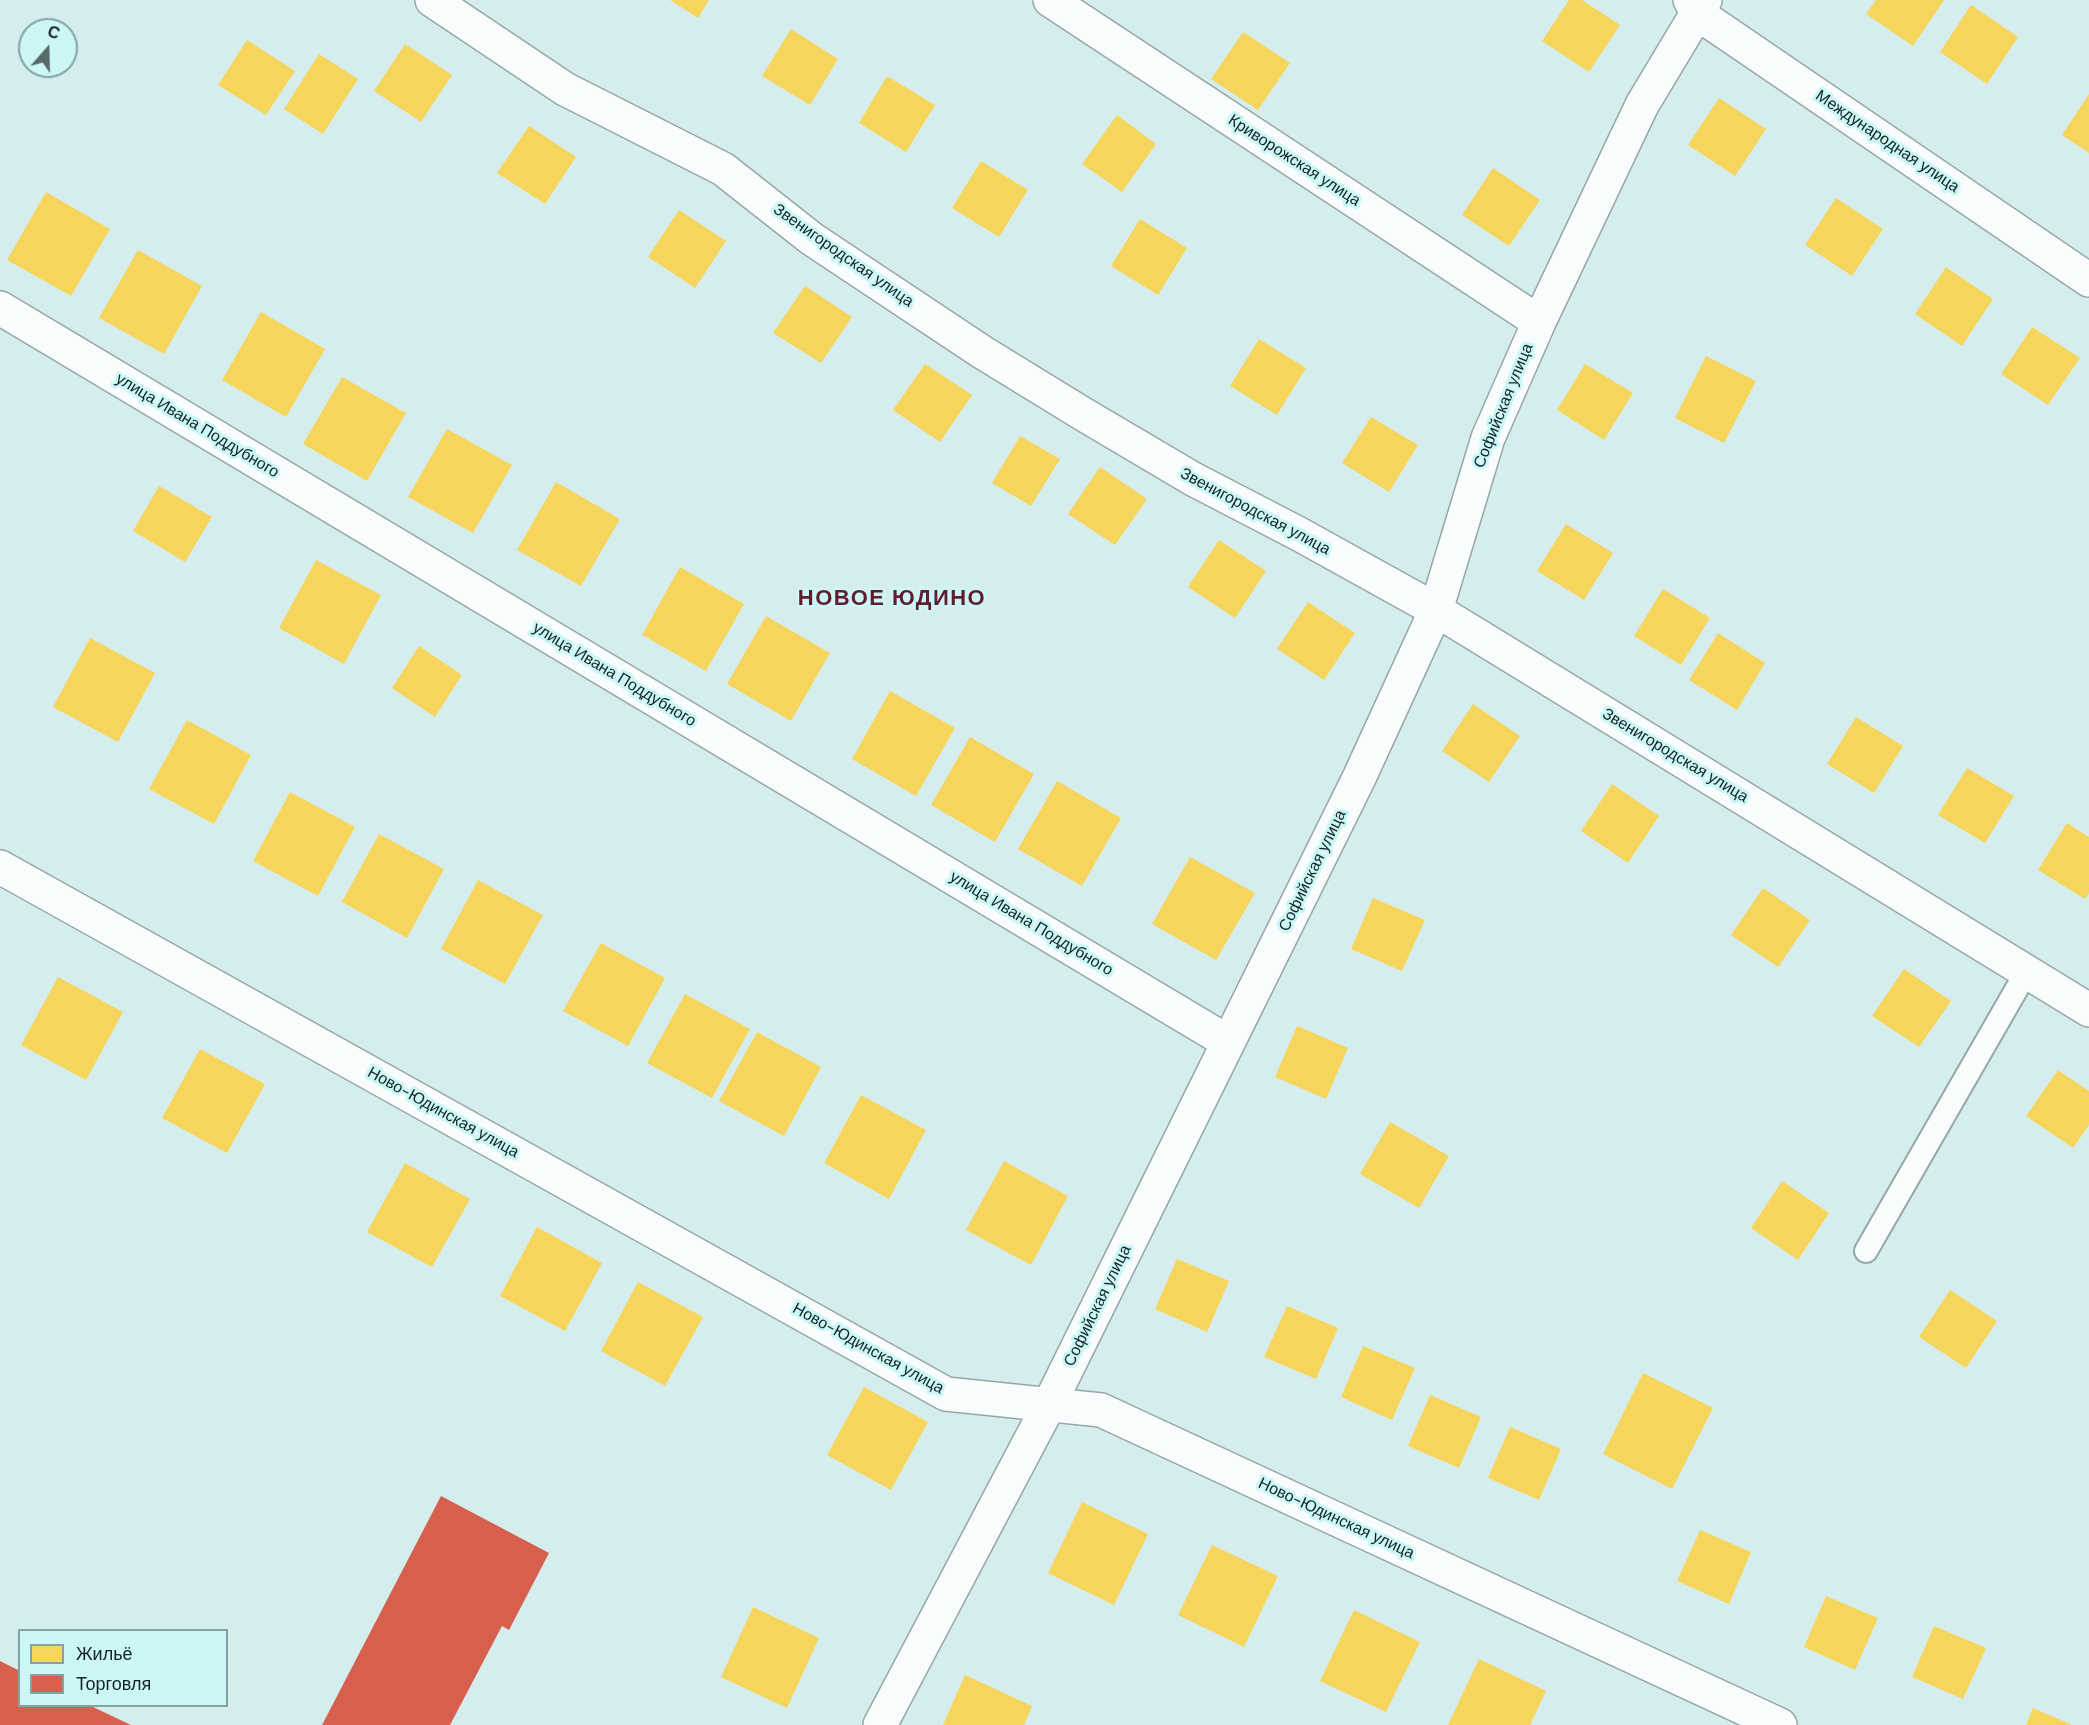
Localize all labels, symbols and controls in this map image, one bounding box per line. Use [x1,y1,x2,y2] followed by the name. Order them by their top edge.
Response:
[18,18,78,78] north arrow
[45,21,63,44] text: С
[1811,87,1963,197] street label: Международная улица
[1224,111,1364,211] street label: Криворожская улица
[769,200,917,312] street label: Звенигородская улица
[1470,341,1538,471] street label: Софийская улица
[112,370,282,482] street label: улица Ивана Поддубного
[1177,464,1333,560] street label: Звенигородская улица
[798,586,986,612] district label: НОВОЕ ЮДИНО
[529,619,699,731] street label: улица Ивана Поддубного
[1598,705,1752,807] street label: Звенигородская улица
[1275,807,1351,935] street label: Софийская улица
[946,868,1116,980] street label: улица Ивана Поддубного
[364,1063,522,1163] street label: Ново-Юдинская улица
[1060,1242,1136,1370] street label: Софийская улица
[789,1299,947,1399] street label: Ново-Юдинская улица
[1255,1474,1417,1564] street label: Ново-Юдинская улица
[18,1629,228,1707] legend
[76,1642,133,1666] text: Жильё
[76,1672,151,1696] text: Торговля

